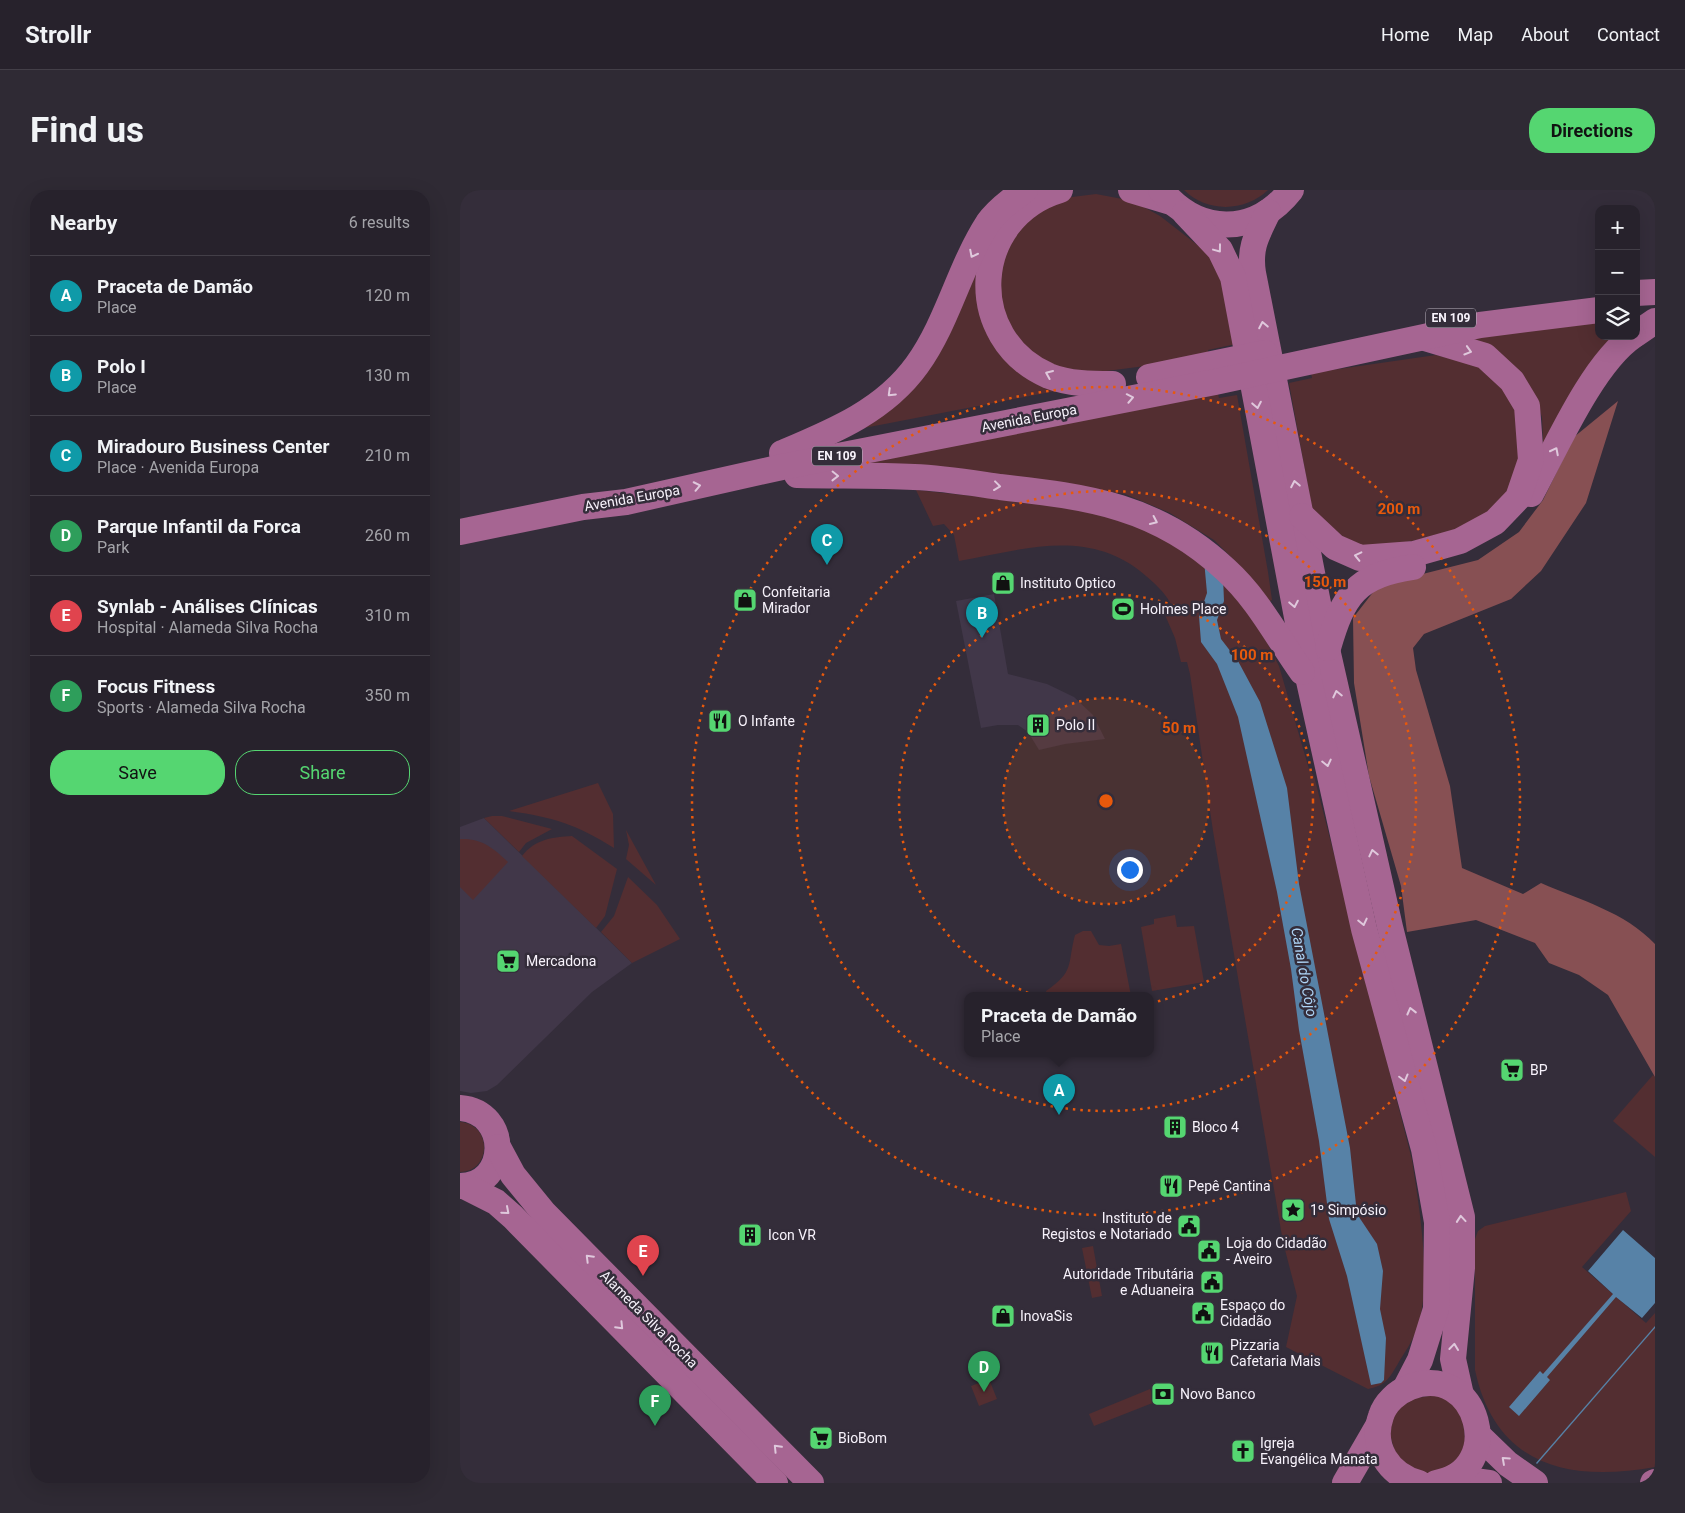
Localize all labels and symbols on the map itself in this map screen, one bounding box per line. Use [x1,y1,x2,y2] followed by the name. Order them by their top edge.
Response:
[1212,243,1221,253] one-way arrow
[969,249,979,258] one-way arrow
[1426,309,1476,328] road number: EN 109
[1259,320,1269,329] one-way arrow
[1464,345,1472,355] one-way arrow
[1045,370,1054,381] one-way arrow
[888,387,897,396] one-way arrow
[1126,393,1135,404] one-way arrow
[980,401,1078,435] street label: Avenida Europa
[1251,401,1262,409] one-way arrow
[812,446,862,466] road number: EN 109
[1549,448,1559,457] one-way arrow
[832,471,839,481] one-way arrow
[1291,479,1301,488] one-way arrow
[993,480,1001,491] one-way arrow
[692,481,701,492] one-way arrow
[583,482,681,514] street label: Avenida Europa
[1378,500,1420,518] text: 200 m
[1149,514,1158,524] one-way arrow
[811,524,843,565] pin: C
[1354,551,1362,562] one-way arrow
[990,570,1016,596] shop icon: Instituto Optico
[1304,573,1346,591] text: 150 m
[1020,575,1116,591] place label: Instituto Optico
[762,584,830,616] place label: Confeitaria Mirador
[732,587,758,613] shop icon: Confeitaria Mirador
[1110,596,1136,622] sports icon: Holmes Place
[966,597,998,638] pin: B
[1288,600,1298,608] one-way arrow
[1140,601,1226,617] place label: Holmes Place
[1231,646,1273,664] text: 100 m
[1332,690,1343,698] one-way arrow
[707,708,733,734] restaurant icon: O Infante
[1025,712,1051,738] building icon: Polo II
[738,713,795,729] place label: O Infante
[1056,717,1095,733] place label: Polo II
[1162,719,1196,737] text: 50 m
[1321,758,1332,767] one-way arrow
[1097,792,1115,810] centre of rings
[1368,848,1379,857] one-way arrow
[1117,857,1143,883] your location
[1357,917,1367,926] one-way arrow
[1287,926,1321,1018] water label: Canal do Côjo
[495,948,521,974] supermarket icon: Mercadona
[526,953,596,969] place label: Mercadona
[1406,1007,1416,1015] one-way arrow
[1499,1057,1525,1083] supermarket icon: BP
[1530,1062,1548,1078] place label: BP
[1043,1074,1075,1115] pin: A
[1399,1074,1409,1082] one-way arrow
[1162,1114,1188,1140] building icon: Bloco 4
[1192,1119,1239,1135] place label: Bloco 4
[1158,1173,1184,1199] restaurant icon: Pepê Cantina
[1188,1178,1271,1194] place label: Pepê Cantina
[1280,1197,1306,1223] place icon: 1º Simpósio
[1310,1202,1386,1218] place label: 1º Simpósio
[500,1205,509,1214] one-way arrow
[1042,1210,1172,1242] place label: Instituto de Registos e Notariado
[1176,1213,1202,1239] public building icon: Instituto de Registos e Notariado
[1456,1215,1467,1223] one-way arrow
[737,1222,763,1248] building icon: Icon VR
[768,1227,816,1243] place label: Icon VR
[627,1235,659,1276] pin: E
[1226,1235,1327,1267] place label: Loja do Cidadão - Aveiro
[1196,1238,1222,1264] public building icon: Loja do Cidadão - Aveiro
[585,1255,594,1264] one-way arrow
[1063,1266,1194,1298] place label: Autoridade Tributária e Aduaneira
[597,1267,701,1371] street label: Alameda Silva Rocha
[1199,1269,1225,1295] public building icon: Autoridade Tributária e Aduaneira
[1220,1297,1285,1329] place label: Espaço do Cidadão
[1190,1300,1216,1326] public building icon: Espaço do Cidadão
[990,1303,1016,1329] shop icon: InovaSis
[1020,1308,1073,1324] place label: InovaSis
[614,1320,623,1329] one-way arrow
[1230,1337,1321,1369] place label: Pizzaria Cafetaria Mais
[1199,1340,1225,1366] restaurant icon: Pizzaria Cafetaria Mais
[1448,1343,1459,1351] one-way arrow
[968,1351,1000,1392] pin: D
[1150,1381,1176,1407] bank icon: Novo Banco
[639,1385,671,1426] pin: F
[1180,1386,1255,1402] place label: Novo Banco
[808,1425,834,1451] supermarket icon: BioBom
[838,1430,887,1446] place label: BioBom
[1260,1435,1378,1467] place label: Igreja Evangélica Manata
[1230,1438,1256,1464] church icon: Igreja Evangélica Manata
[774,1445,783,1454] one-way arrow
[1502,1457,1511,1466] one-way arrow

